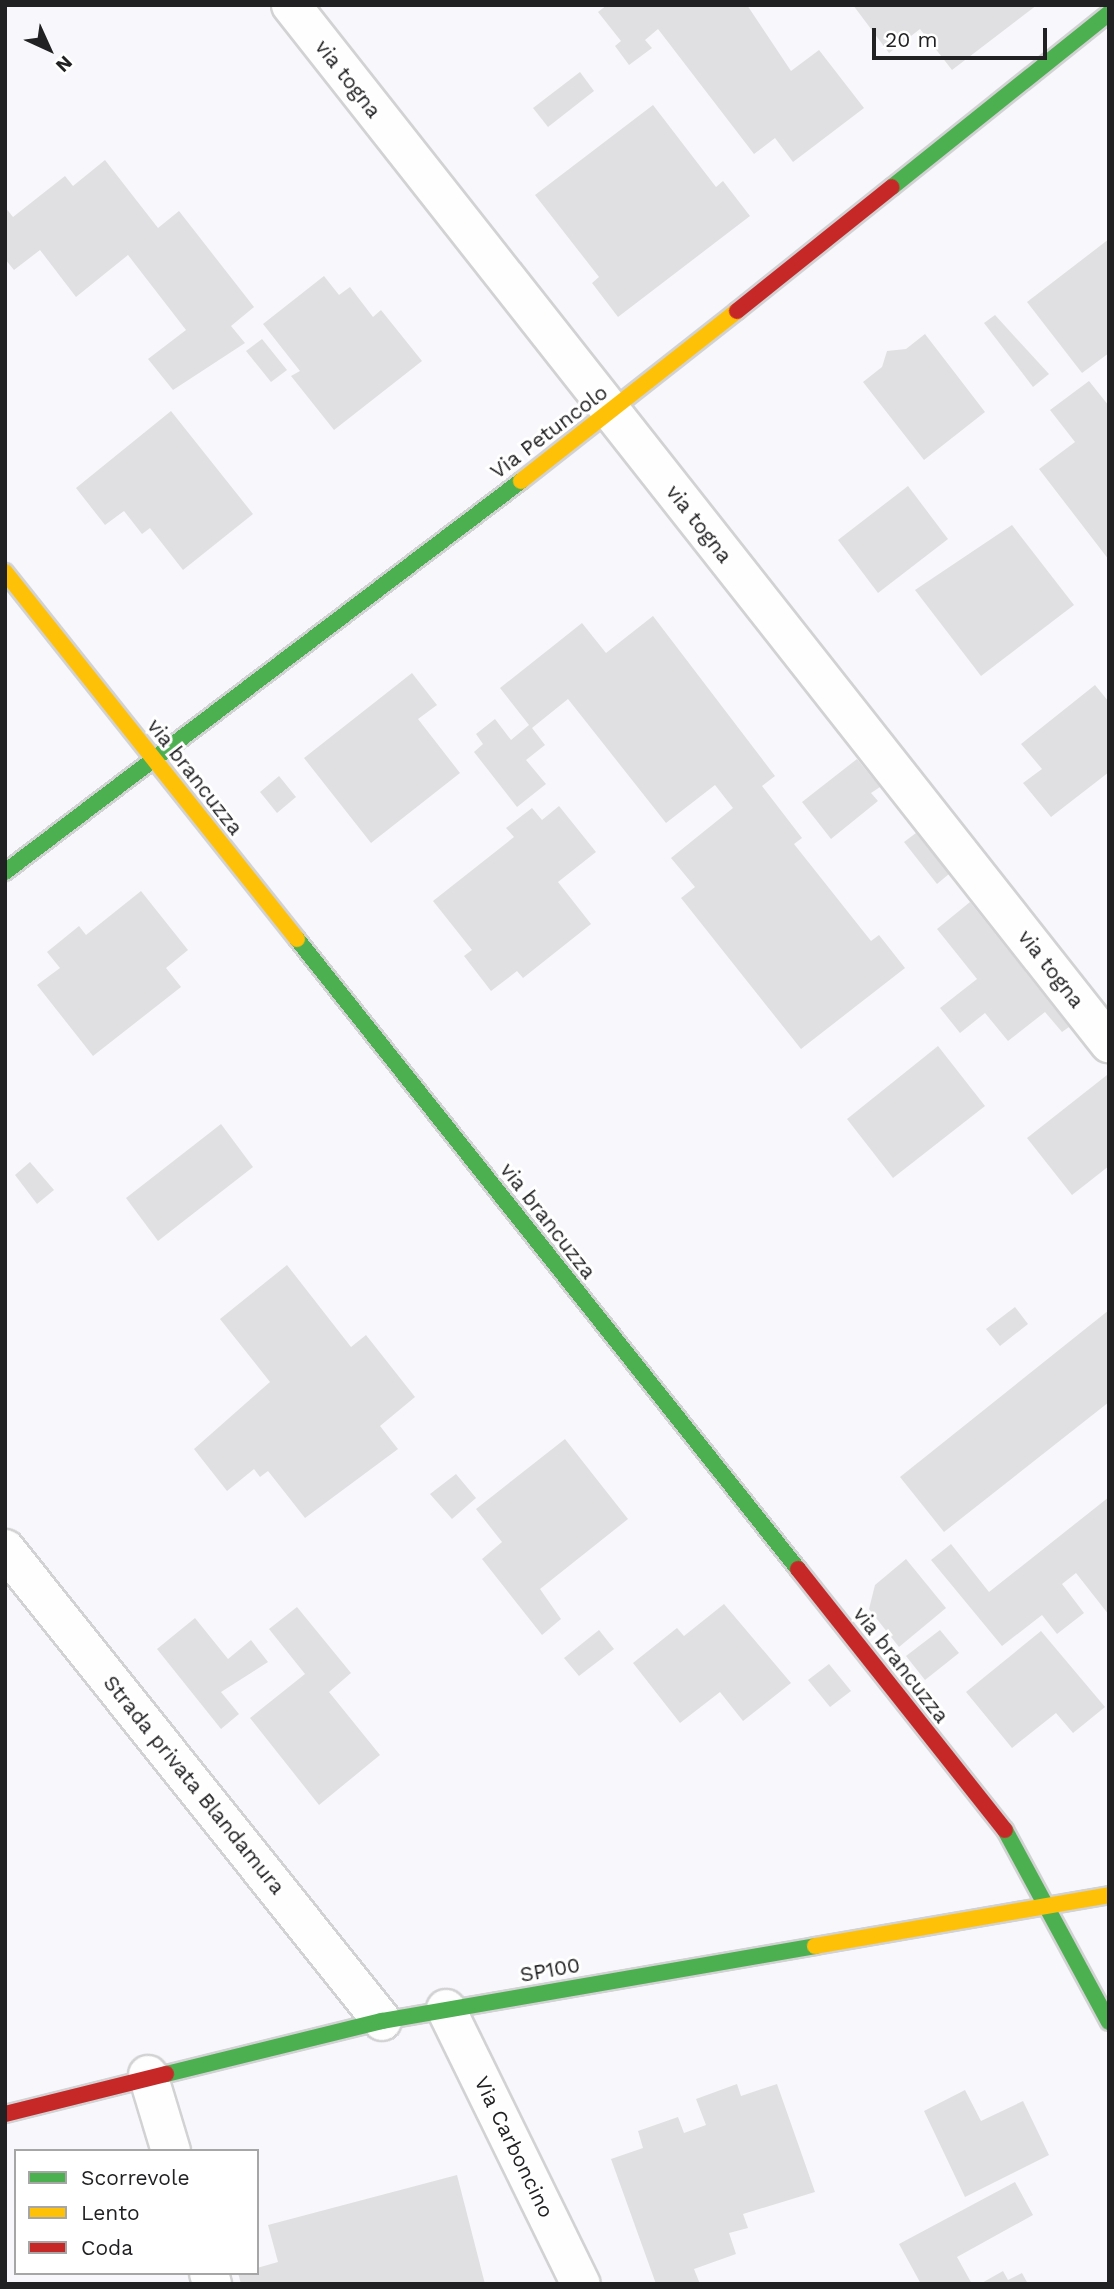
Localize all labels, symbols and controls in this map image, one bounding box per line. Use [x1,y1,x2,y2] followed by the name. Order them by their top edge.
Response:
[14,14,84,84] north arrow
[876,14,1051,58] scale bar
[885,27,937,52] text: 20 m
[309,35,387,123] street label: via togna
[51,51,77,77] text: N
[485,380,613,484] street label: Via Petuncolo
[660,480,738,568] street label: via togna
[142,714,248,840] street label: via brancuzza
[1012,925,1090,1013] street label: via togna
[495,1158,601,1284] street label: via brancuzza
[848,1602,954,1728] street label: via brancuzza
[98,1670,290,1900] street label: Strada privata Blandamura
[518,1952,582,1988] street label: SP100
[469,2072,559,2222] street label: Via Carboncino
[14,2149,259,2275] legend
[81,2165,190,2190] text: Scorrevole
[81,2200,140,2225] text: Lento
[81,2235,133,2260] text: Coda

